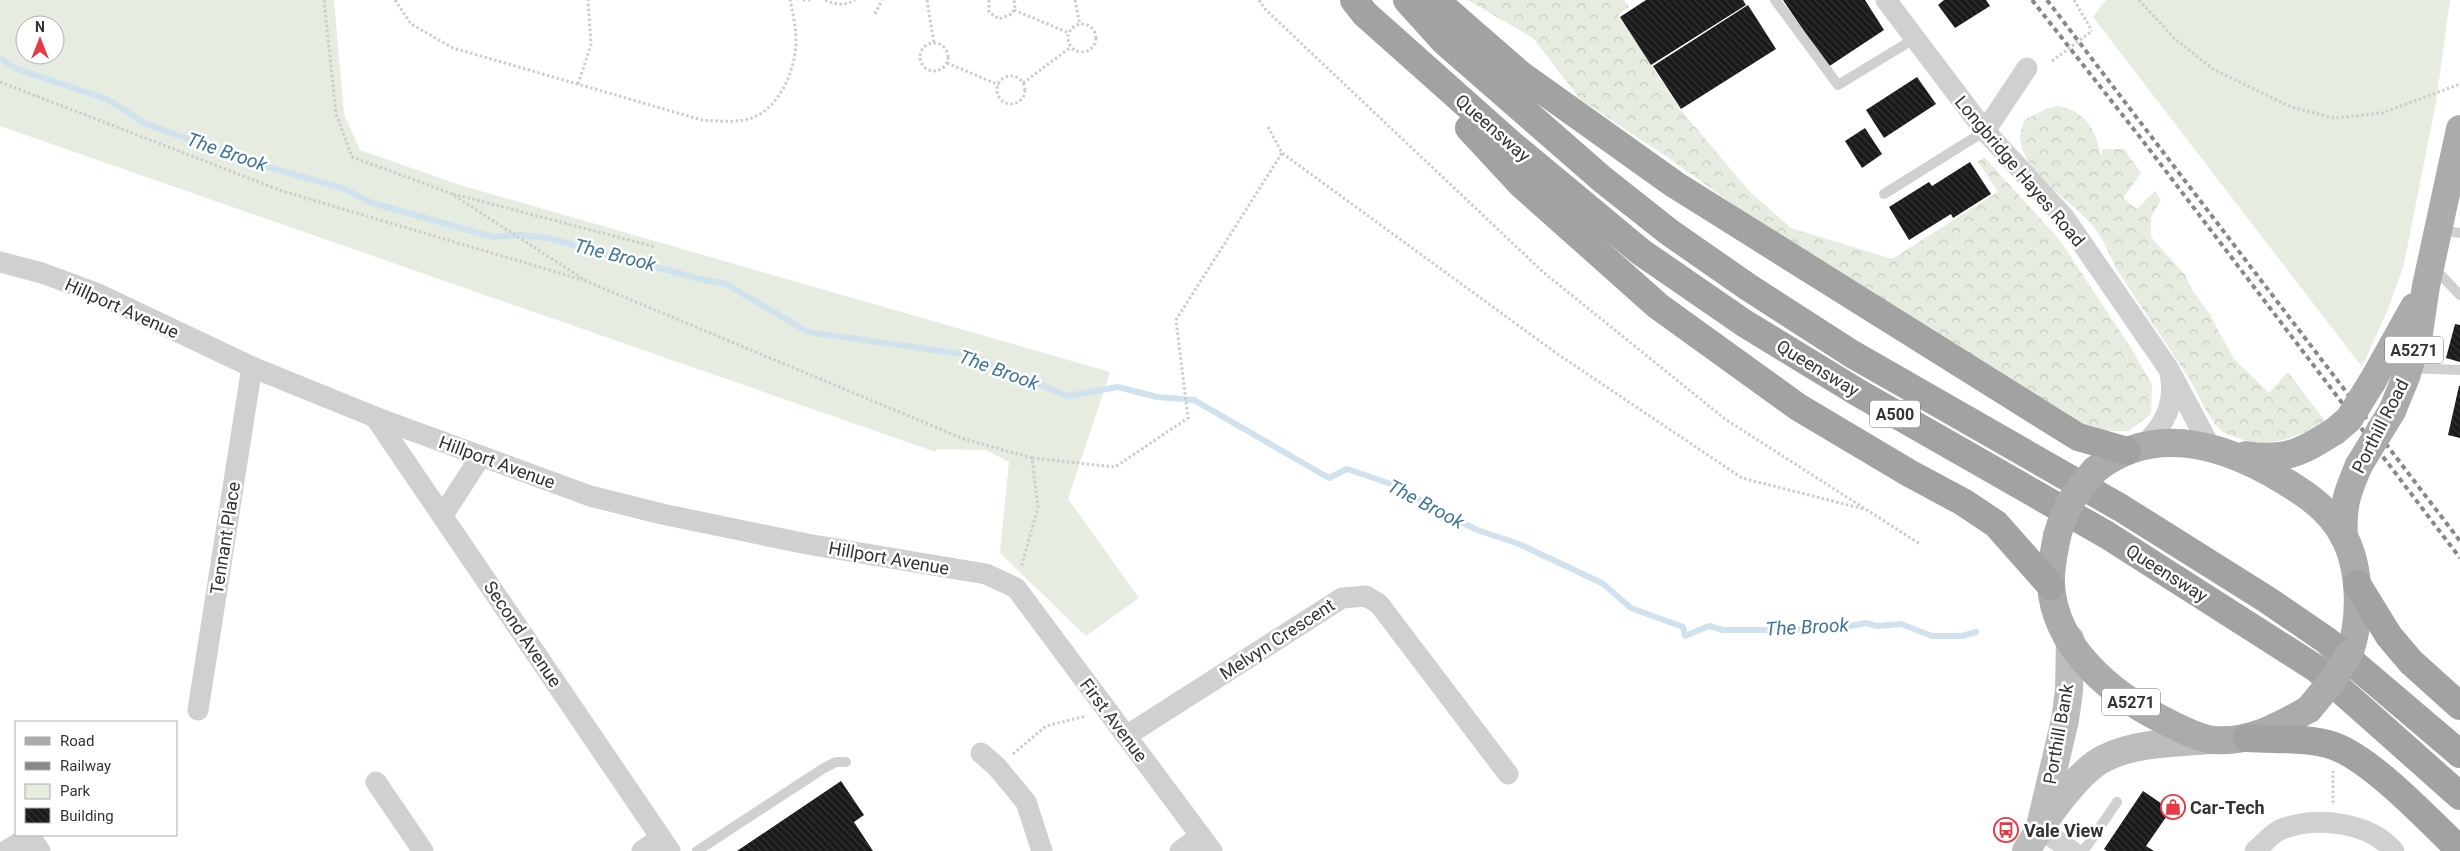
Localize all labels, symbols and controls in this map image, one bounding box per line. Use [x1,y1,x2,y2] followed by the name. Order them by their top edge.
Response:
[15,15,65,65] north arrow
[35,19,45,35] text: N
[1451,90,1535,167] street label: Queensway
[1951,91,2089,251] street label: Longbridge Hayes Road
[184,128,271,177] water label: The Brook
[572,234,659,276] water label: The Brook
[62,274,182,342] street label: Hillport Avenue
[1773,335,1863,401] street label: Queensway
[2385,336,2443,364] road number: A5271
[956,345,1043,395] water label: The Brook
[2347,375,2413,477] street label: Porthill Road
[1870,400,1920,428] road number: A500
[436,431,558,493] street label: Hillport Avenue
[1384,474,1469,534] water label: The Brook
[206,480,244,596] street label: Tennant Place
[827,537,951,579] street label: Hillport Avenue
[2122,540,2212,607] street label: Queensway
[480,577,566,691] street label: Second Avenue
[1216,594,1338,684] street label: Melvyn Crescent
[1765,613,1850,641] water label: The Brook
[1076,674,1152,766] street label: First Avenue
[2039,681,2077,786] street label: Porthill Bank
[2102,689,2160,716] road number: A5271
[15,721,178,836] legend
[60,732,94,750] text: Road
[60,757,111,775] text: Railway
[60,782,91,800] text: Park
[2160,794,2186,820] shop icon: Car-Tech
[2190,797,2265,818] place label: Car-Tech
[60,807,114,825] text: Building
[1993,817,2019,843] bus stop icon: Vale View
[2024,820,2103,841] place label: Vale View

